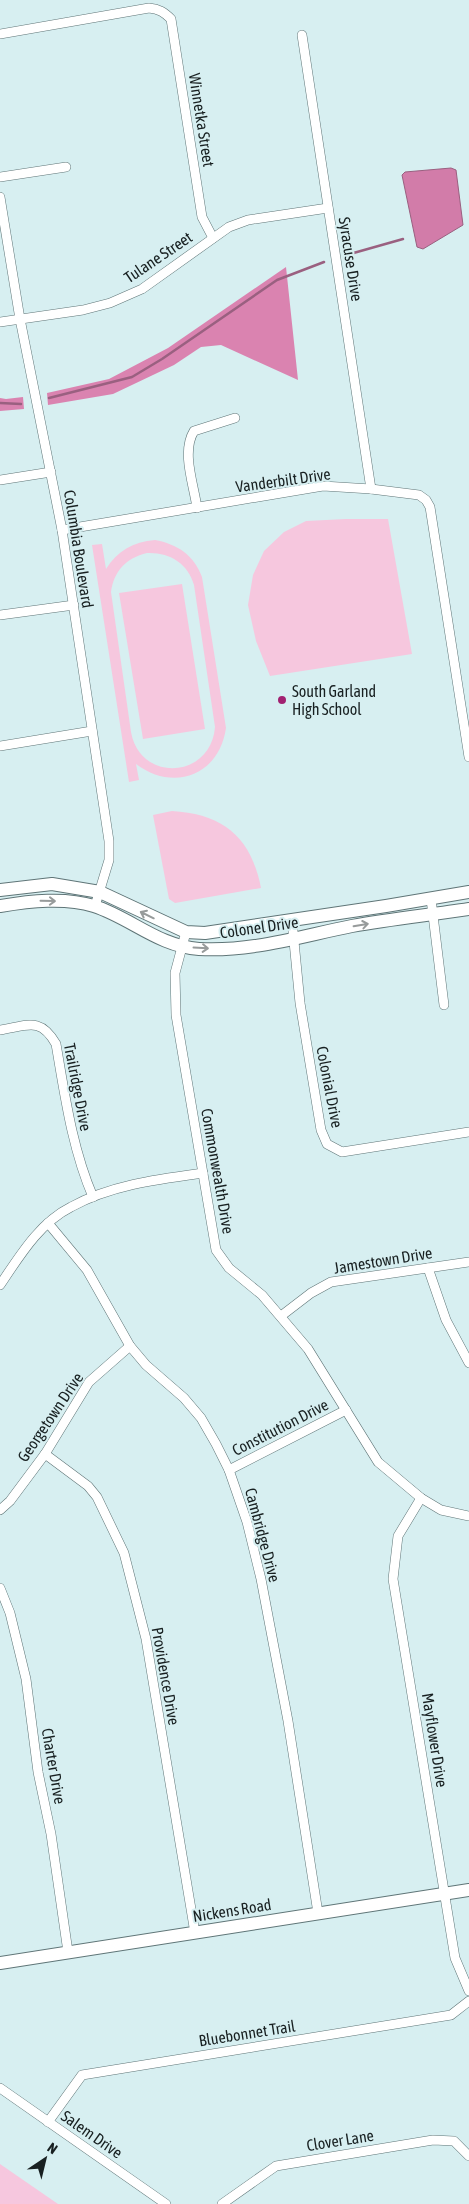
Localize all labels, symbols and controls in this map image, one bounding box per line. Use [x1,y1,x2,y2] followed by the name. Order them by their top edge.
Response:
[186,72,218,168] street label: Winnetka Street
[334,216,367,302] street label: Syracuse Drive
[121,228,196,286] street label: Tulane Street
[234,464,332,496] street label: Vanderbilt Drive
[61,489,97,609] street label: Columbia Boulevard
[292,682,376,719] place label: South Garland High School
[276,694,288,706] marker: South Garland High School
[40,896,56,906] one-way arrow
[140,910,155,919] one-way arrow
[219,913,299,941] street label: Colonel Drive
[353,920,369,930] one-way arrow
[193,944,209,953] one-way arrow
[60,1042,95,1133] street label: Trailridge Drive
[313,1045,347,1129] street label: Colonial Drive
[198,1107,238,1235] street label: Commonwealth Drive
[333,1243,433,1277] street label: Jamestown Drive
[14,1369,87,1466] street label: Georgetown Drive
[229,1395,331,1459] street label: Constitution Drive
[241,1486,284,1584] street label: Cambridge Drive
[149,1626,183,1726] street label: Providence Drive
[418,1692,451,1789] street label: Mayflower Drive
[38,1727,70,1805] street label: Charter Drive
[191,1895,273,1925] street label: Nickens Road
[198,2016,297,2050] street label: Bluebonnet Trail
[58,2106,126,2162] street label: Salem Drive
[305,2126,375,2154] street label: Clover Lane
[20,2134,70,2184] north arrow
[44,2139,60,2157] text: N

